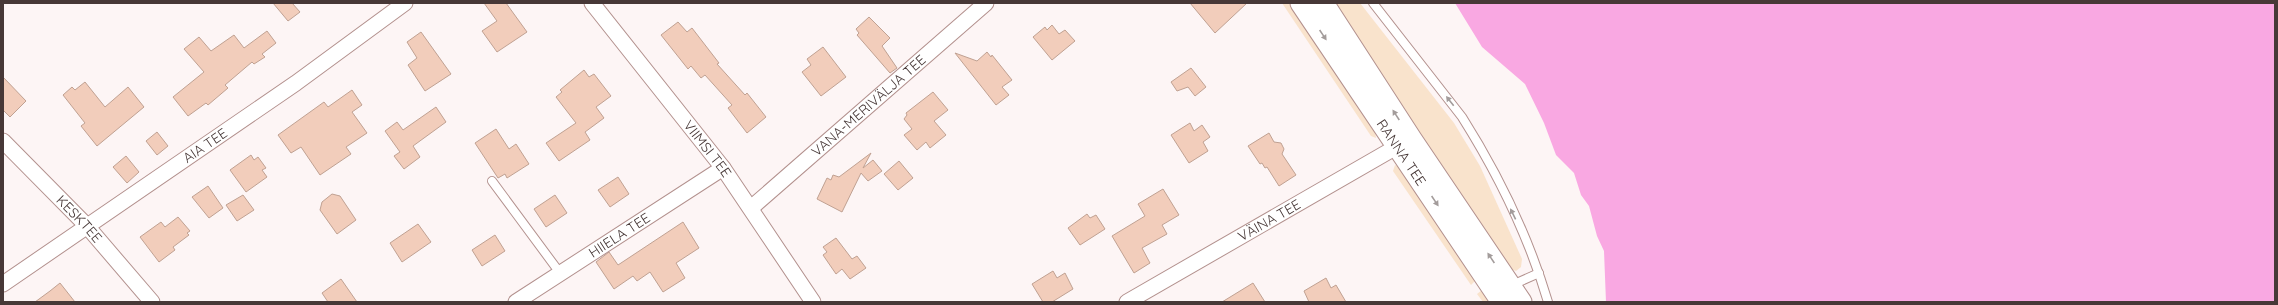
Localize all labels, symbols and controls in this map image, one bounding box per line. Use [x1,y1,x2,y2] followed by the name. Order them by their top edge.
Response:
[1319,30,1327,40] one-way arrow
[808,51,930,160] street label: VANA-MERIVÄLJA TEE
[1445,95,1454,106] one-way arrow
[1392,109,1399,121] one-way arrow
[1373,116,1430,189] street label: RANNA TEE
[680,117,736,181] street label: VIIMSI TEE
[179,124,231,167] street label: AIA TEE
[52,191,106,246] street label: KESKTEE
[1235,195,1304,245] street label: VÄINA TEE
[1431,196,1439,206] one-way arrow
[1510,208,1516,219] one-way arrow
[585,209,653,262] street label: HIIELA TEE
[1487,253,1495,263] one-way arrow

